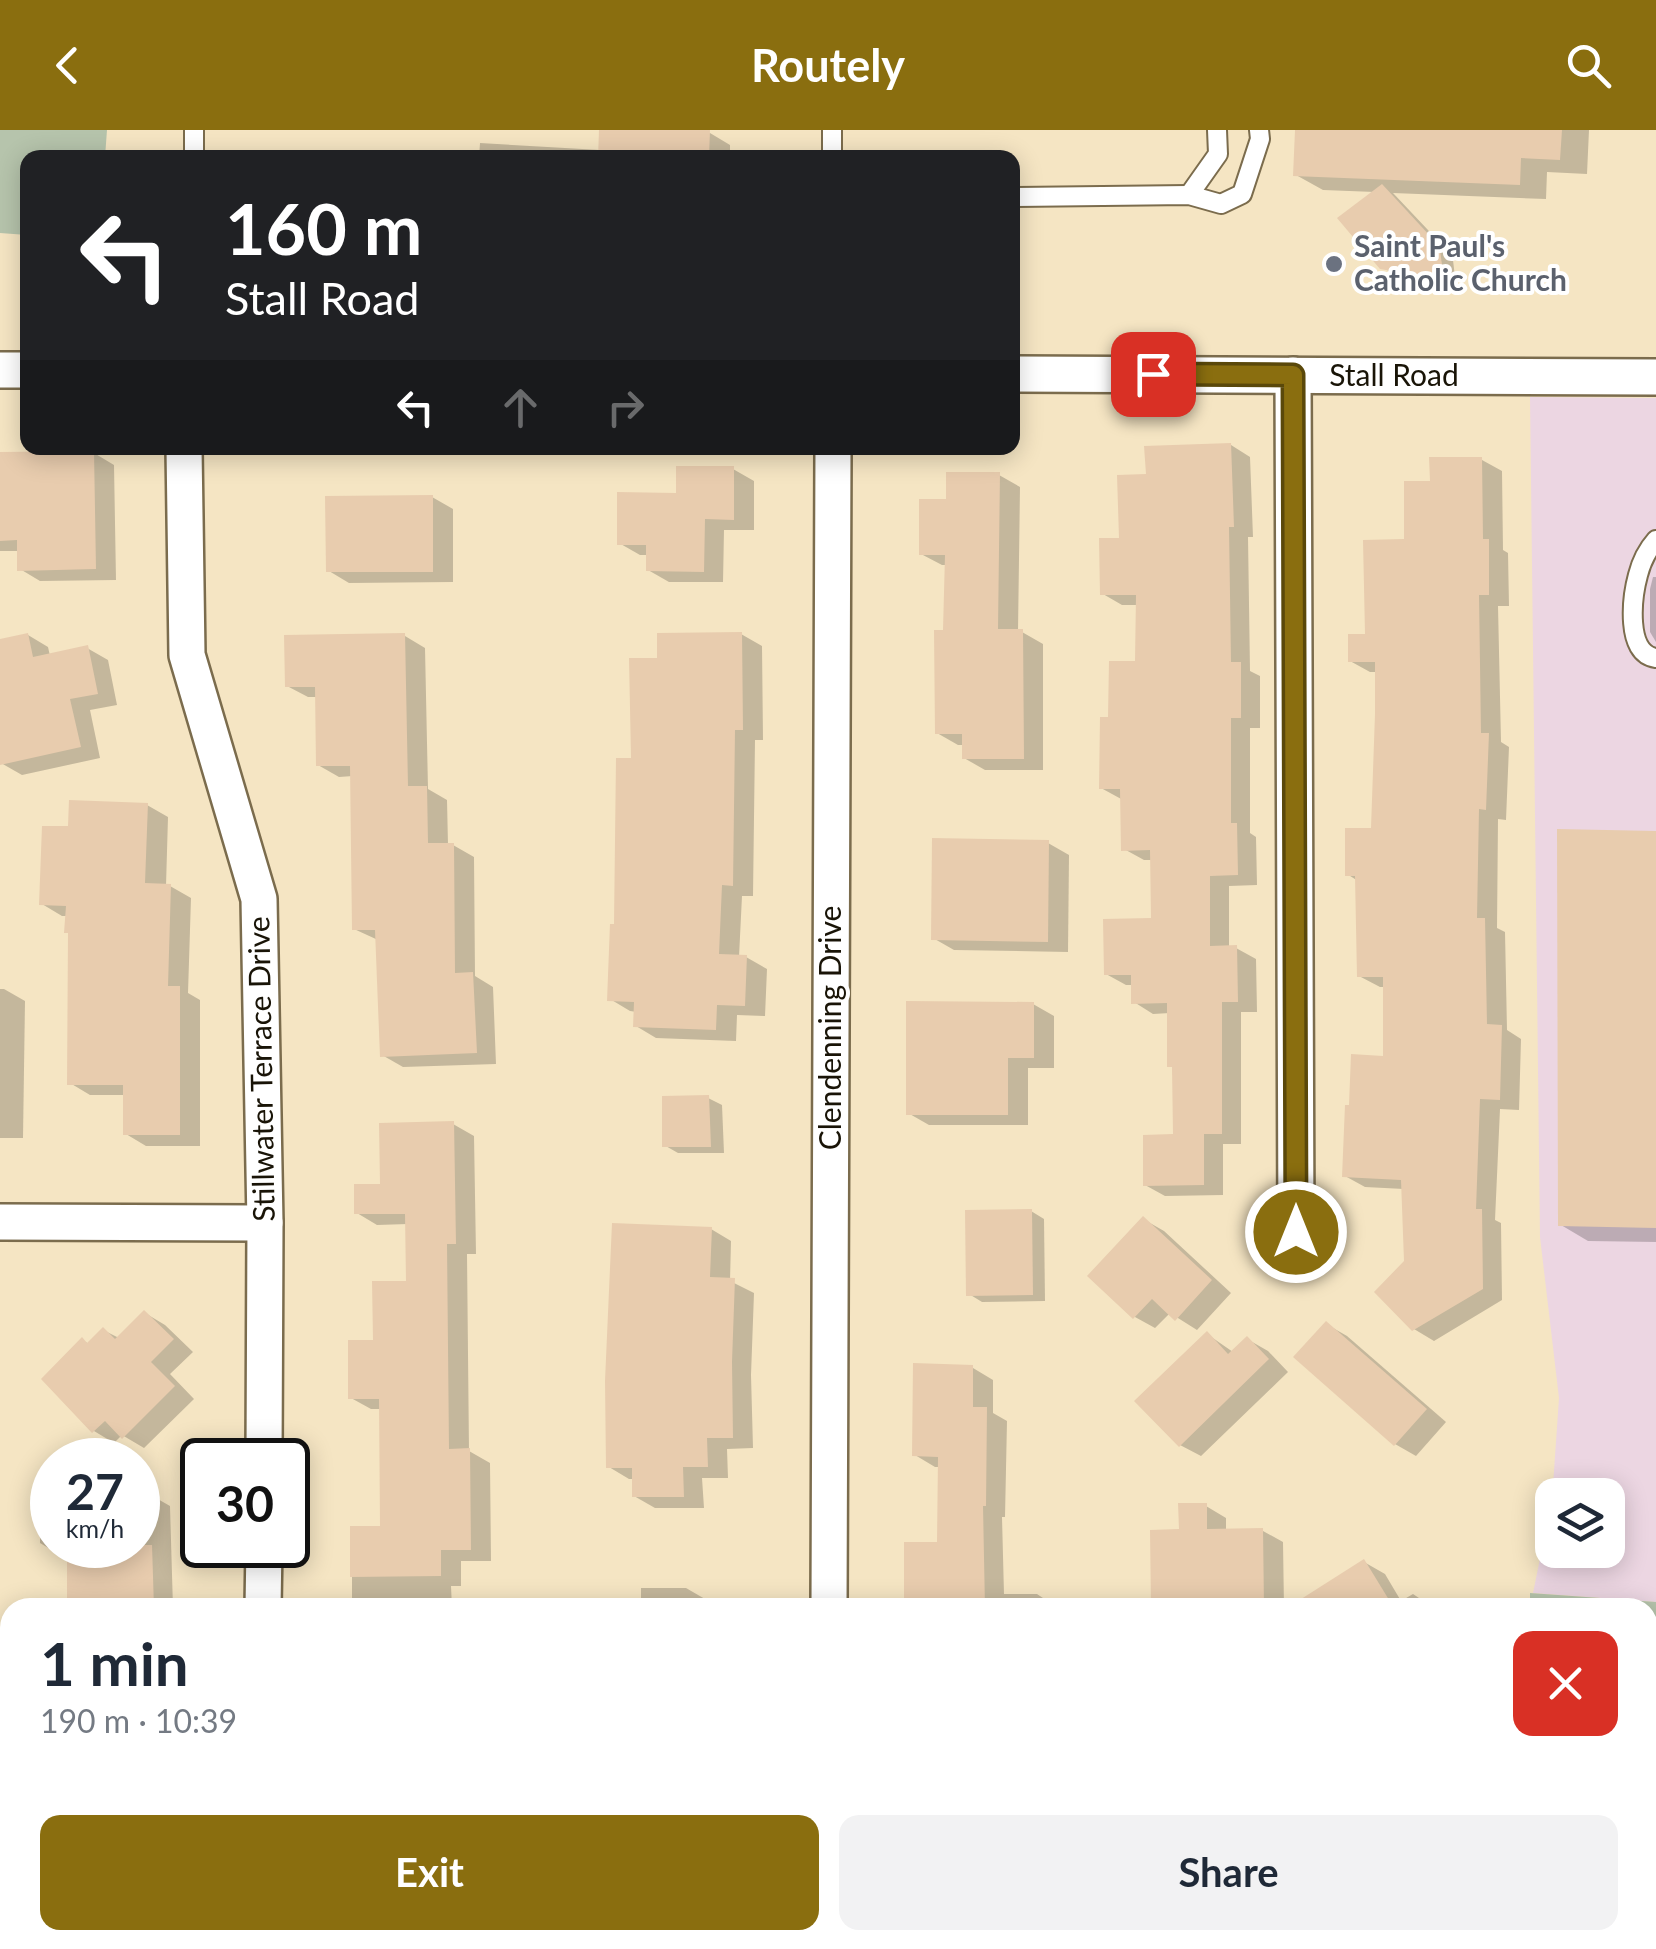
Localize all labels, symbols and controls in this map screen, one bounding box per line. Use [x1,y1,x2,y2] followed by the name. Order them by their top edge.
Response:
[40,38,95,93] icon: back
[751,38,905,92] text: Routely
[1561,38,1616,93] icon: search
[225,186,422,270] text: 160 m
[60,190,190,320] icon: left
[1354,227,1567,297] place label: Saint Paul's Catholic Church
[1323,253,1345,275] marker: Saint Paul's Catholic Church
[225,271,419,325] text: Stall Road
[1111,332,1196,417] pin
[1126,347,1181,402] icon: arrive
[1329,356,1459,392] street label: Stall Road
[388,380,443,435] icon: left
[493,380,548,435] icon: ahead
[598,380,653,435] icon: right
[811,906,847,1150] street label: Clendenning Drive
[239,916,281,1222] street label: Stillwater Terrace Drive
[1244,1180,1348,1284] position arrow
[180,1438,310,1568] speed limit sign: 30
[66,1461,124,1521] text: 27
[1535,1478,1625,1568] map controls
[1535,1478,1625,1568] button: layers
[66,1513,124,1543] text: km/h
[40,1627,189,1699] text: 1 min
[1513,1631,1618,1736] button: close
[40,1701,237,1740] text: 190 m · 10:39
[40,1815,819,1930] button: Exit
[839,1815,1618,1930] button: Share

